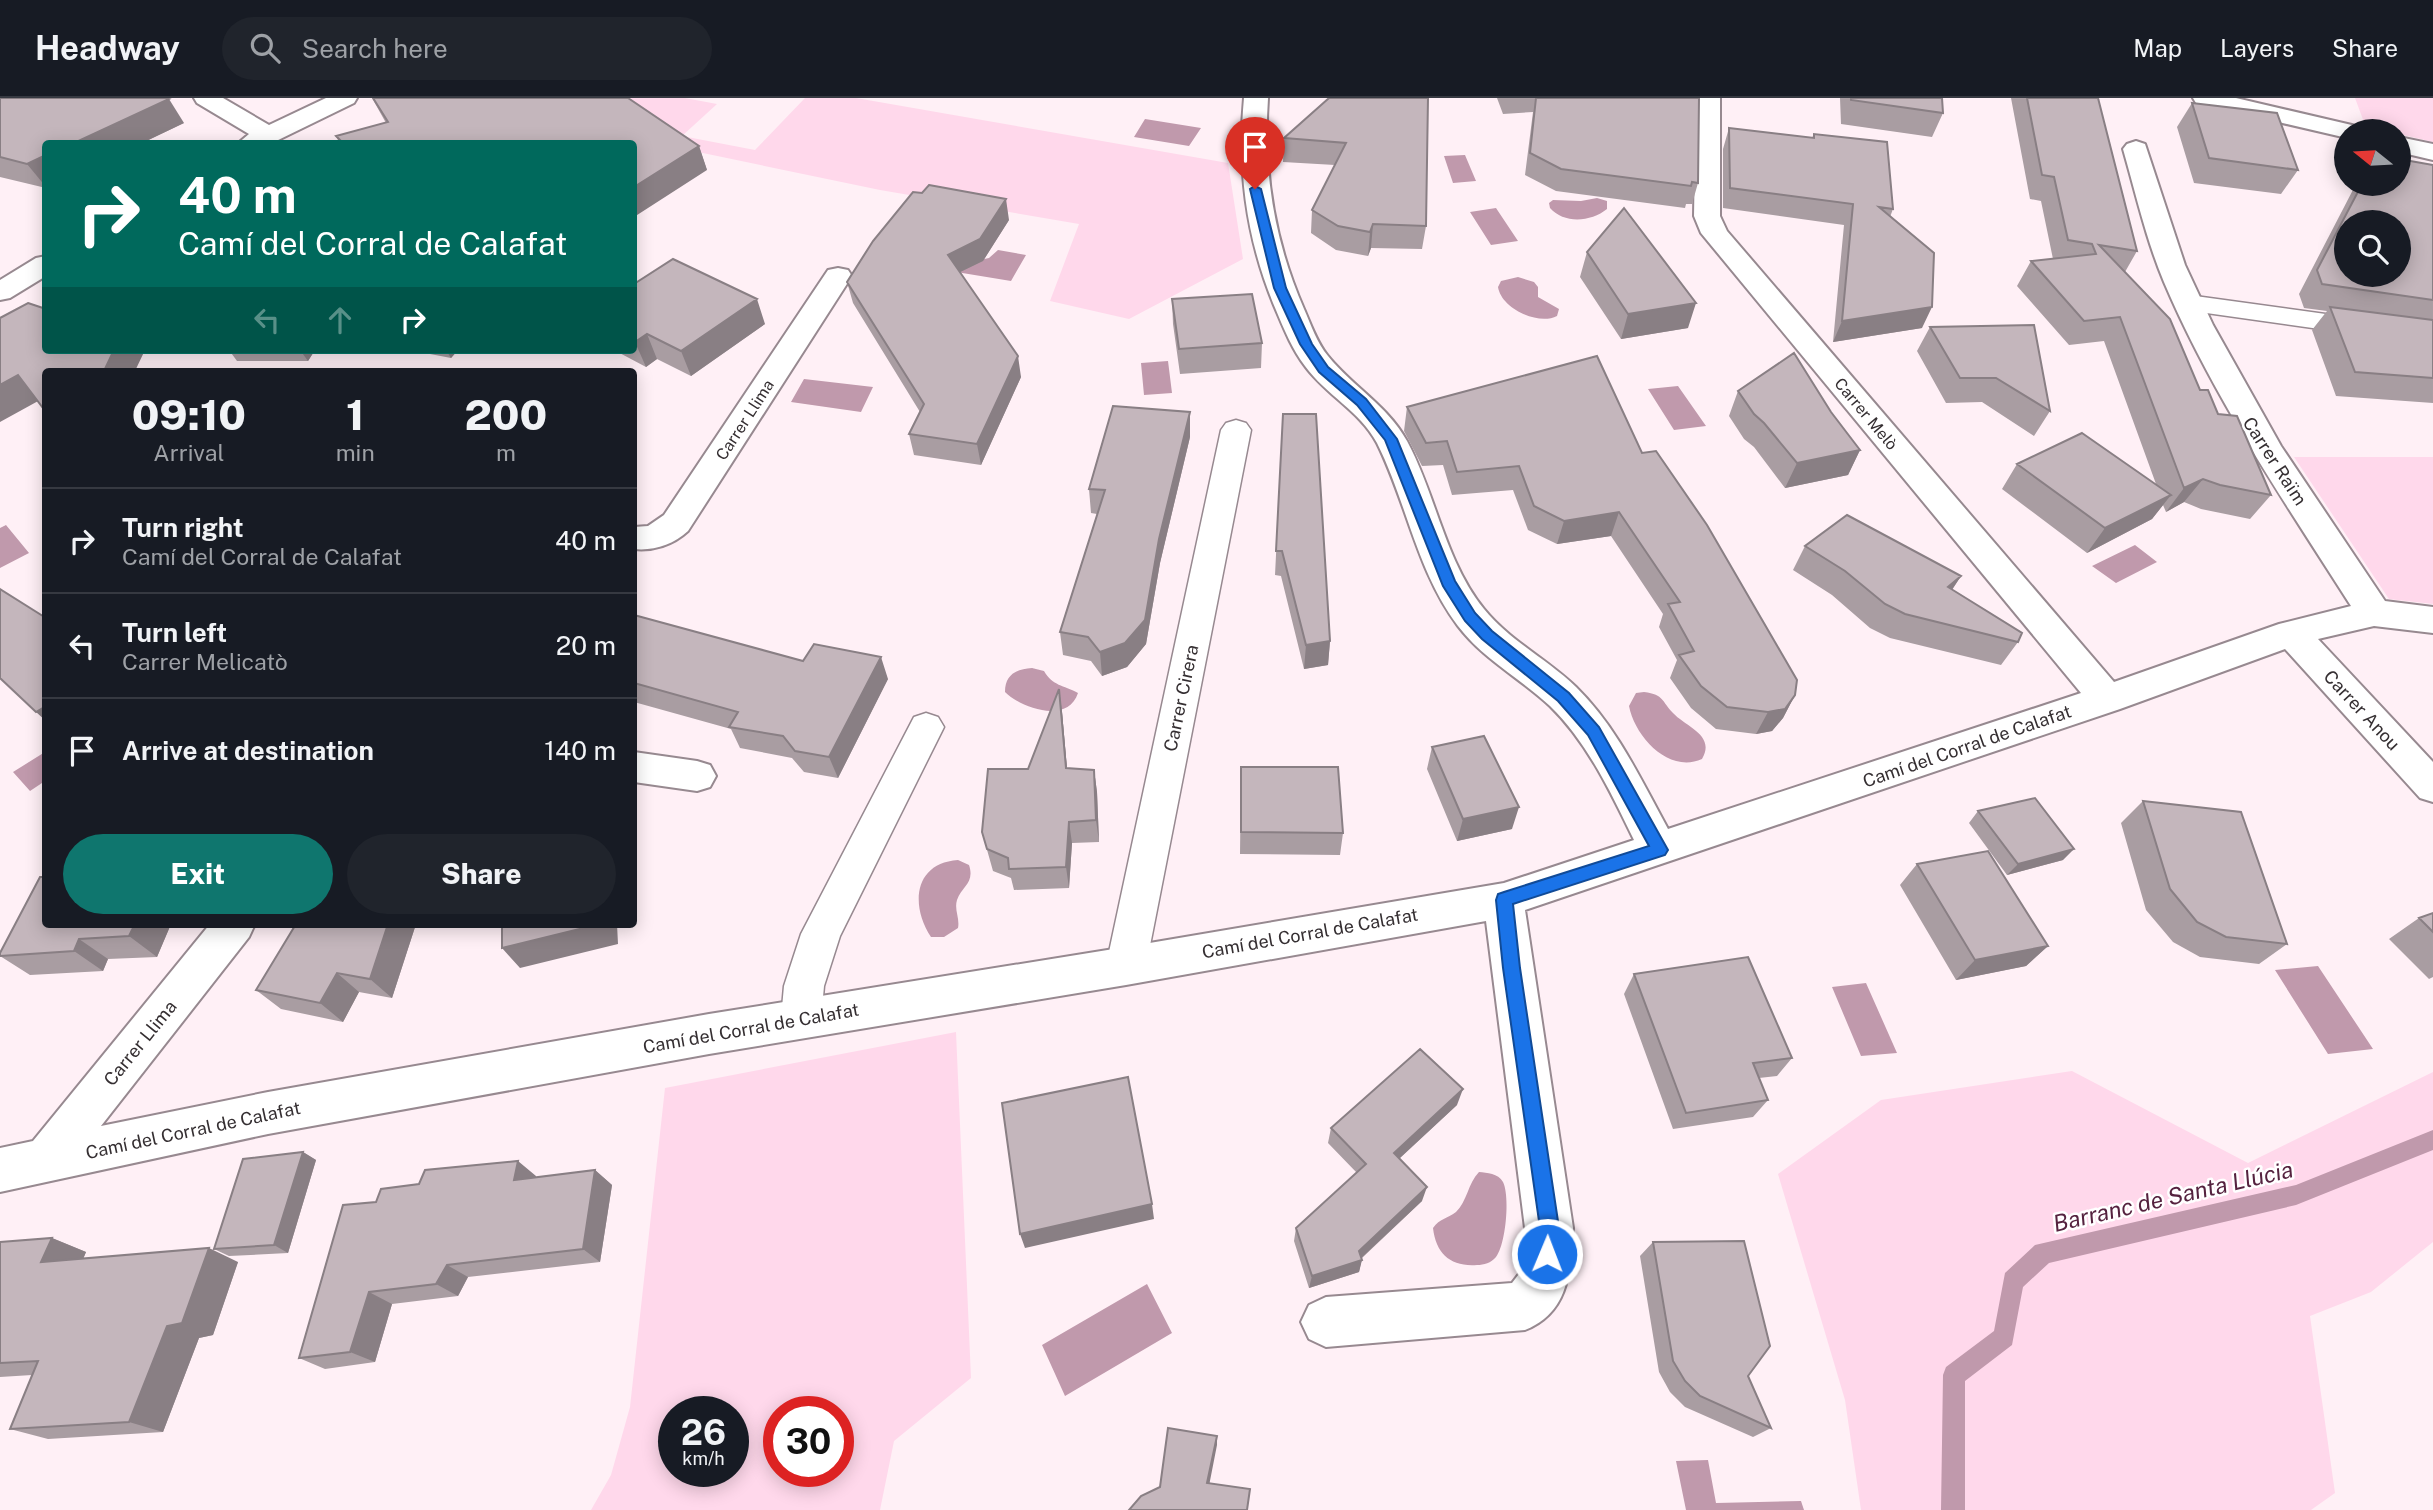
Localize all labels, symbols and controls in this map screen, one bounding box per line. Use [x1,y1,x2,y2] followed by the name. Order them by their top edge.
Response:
[222,17,712,80] search box
[35,29,180,67] text: Headway
[246,29,284,67] icon: search
[302,33,448,64] text: Search here
[2133,34,2182,62] text: Map
[2220,34,2294,62] text: Layers
[2332,34,2398,62] text: Share
[1225,117,1285,189] pin
[2334,119,2412,196] north arrow
[2334,119,2411,287] map controls
[1236,128,1274,166] icon: arrive
[178,166,297,224] text: 40 m
[63,168,154,259] icon: right
[2334,210,2411,287] button: search
[178,225,568,262] text: Camí del Corral de Calafat
[248,301,286,339] icon: left
[321,301,359,339] icon: ahead
[394,301,432,339] icon: right
[1830,374,1902,454] street label: Carrer Melò
[712,376,778,464] street label: Carrer Llima
[132,390,246,439] text: 09:10
[346,390,364,439] text: 1
[464,390,547,439] text: 200
[2239,413,2311,509] street label: Carrer Raïm
[153,439,224,466] text: Arrival
[336,439,375,466] text: min
[496,439,516,466] text: m
[122,512,244,543] text: Turn right
[63,522,101,560] icon: right
[555,525,616,556] text: 40 m
[122,543,402,570] text: Camí del Corral de Calafat
[122,617,227,648] text: Turn left
[63,627,101,665] icon: left
[556,630,616,661] text: 20 m
[1159,643,1203,753] street label: Carrer Cirera
[122,648,288,675] text: Carrer Melicatò
[2320,666,2404,754] street label: Carrer Anou
[1860,700,2074,792] street label: Camí del Corral de Calafat
[63,732,101,770] icon: arrive
[122,735,374,766] text: Arrive at destination
[544,735,616,766] text: 140 m
[63,834,333,914] button: Exit
[347,834,616,914] button: Share
[1200,904,1420,962] street label: Camí del Corral de Calafat
[99,996,181,1090] street label: Carrer Llima
[641,999,861,1057] street label: Camí del Corral de Calafat
[84,1097,302,1163] street label: Camí del Corral de Calafat
[2050,1155,2296,1237] water label: Barranc de Santa Llúcia
[1510,1217,1584,1291] position arrow
[763,1396,854,1487] speed limit sign: 30
[681,1412,726,1453] text: 26
[682,1448,725,1469] text: km/h

